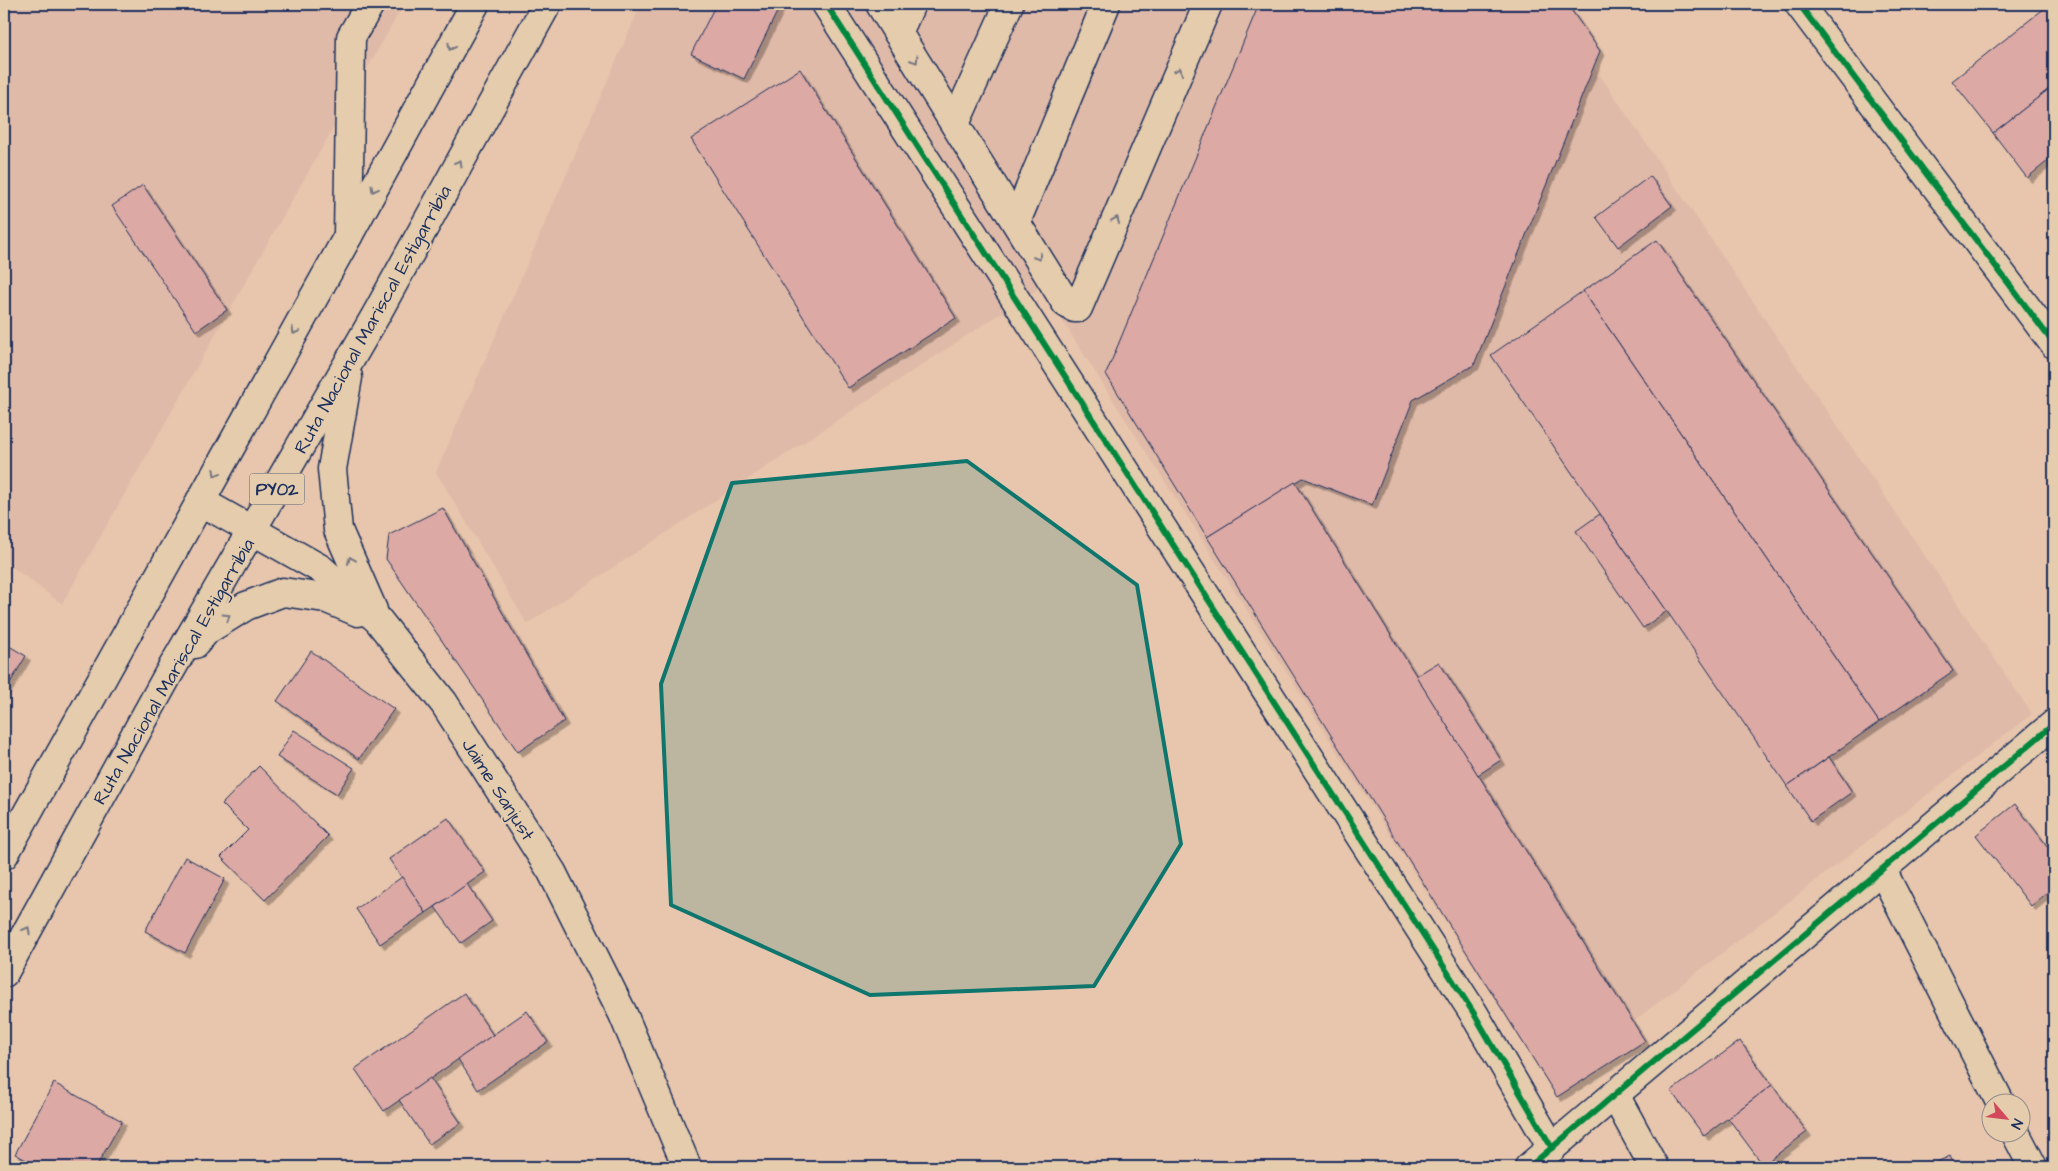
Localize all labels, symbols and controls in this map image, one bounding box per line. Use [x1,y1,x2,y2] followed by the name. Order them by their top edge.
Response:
[448,41,458,50] one-way arrow
[909,54,918,64] one-way arrow
[1173,67,1183,76] one-way arrow
[453,160,463,169] one-way arrow
[288,180,460,459] street label: Ruta Nacional Mariscal Estigarribia
[370,184,380,193] one-way arrow
[1109,216,1120,225] one-way arrow
[1032,252,1041,261] one-way arrow
[291,326,301,335] one-way arrow
[212,468,222,477] one-way arrow
[250,474,304,504] road number: PY02
[87,533,263,810] street label: Ruta Nacional Mariscal Estigarribia
[346,556,357,565] one-way arrow
[222,614,231,624] one-way arrow
[455,733,541,846] street label: Jaime Sanjust
[21,926,31,935] one-way arrow
[1980,1094,2030,1144] north arrow
[2006,1115,2027,1132] text: N

